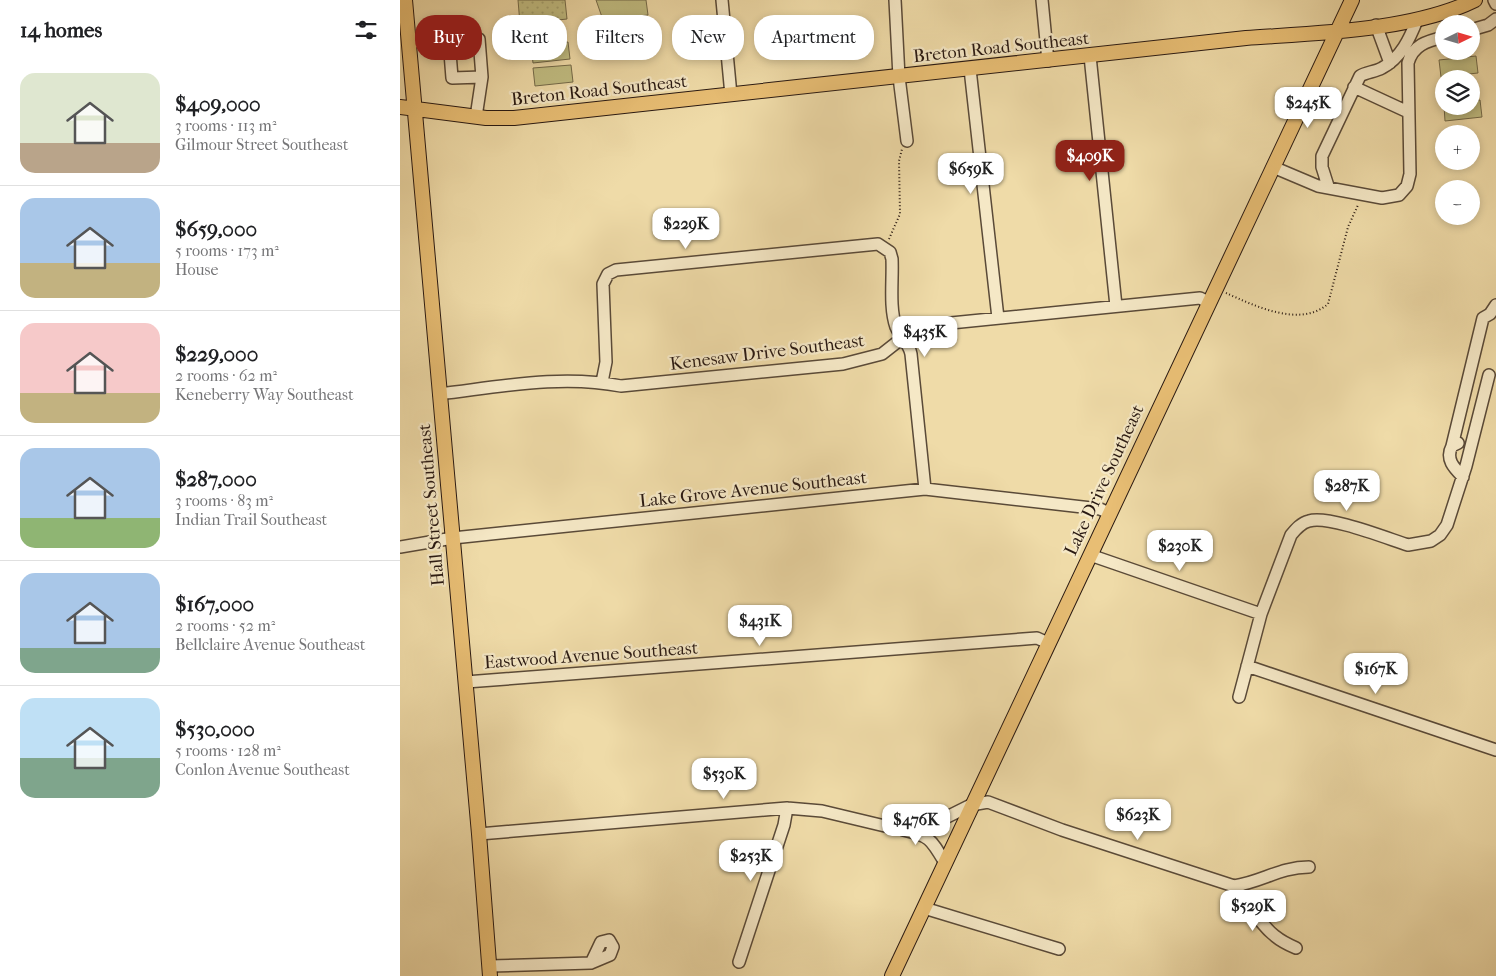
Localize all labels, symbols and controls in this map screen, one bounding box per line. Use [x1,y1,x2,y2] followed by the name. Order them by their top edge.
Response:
[415,15,482,60] chip: Buy
[492,15,567,60] chip: Rent
[577,15,662,60] chip: Filters
[672,15,744,60] chip: New
[754,15,874,60] chip: Apartment
[1435,15,1480,60] north arrow
[1435,15,1480,225] map controls
[352,16,380,44] icon: filters
[20,18,102,42] text: 14 homes
[912,28,1091,67] street label: Breton Road Southeast
[1435,70,1480,115] button: layers
[510,71,689,110] street label: Breton Road Southeast
[1273,86,1343,129] pin: $245K
[175,92,261,116] text: $409,000
[60,93,120,153] icon: home
[1286,93,1330,112] text: $245K
[175,116,276,135] text: 3 rooms · 113 m²
[1435,125,1480,170] button: +
[175,135,348,154] text: Gilmour Street Southeast
[1055,140,1125,182] pin: $409K
[1066,146,1114,165] text: $409K
[936,152,1006,195] pin: $659K
[949,159,993,178] text: $659K
[1435,180,1480,225] button: −
[651,208,721,250] pin: $229K
[663,214,709,233] text: $229K
[175,217,257,241] text: $659,000
[60,218,120,278] icon: home
[175,241,279,260] text: 5 rooms · 173 m²
[175,260,218,279] text: House
[890,316,960,358] pin: $435K
[903,322,947,341] text: $435K
[669,330,866,375] street label: Kenesaw Drive Southeast
[175,342,258,366] text: $229,000
[60,343,120,403] icon: home
[175,366,277,385] text: 2 rooms · 62 m²
[175,385,354,404] text: Keneberry Way Southeast
[1060,401,1149,559] street label: Lake Drive Southeast
[414,422,449,587] street label: Hall Street Southeast
[175,467,257,491] text: $287,000
[638,467,868,512] street label: Lake Grove Avenue Southeast
[60,468,120,528] icon: home
[1312,470,1382,512] pin: $287K
[1325,476,1369,495] text: $287K
[175,491,273,510] text: 3 rooms · 83 m²
[175,510,327,529] text: Indian Trail Southeast
[1145,530,1215,572] pin: $230K
[1158,536,1202,555] text: $230K
[175,592,254,616] text: $167,000
[60,593,120,653] icon: home
[725,604,795,647] pin: $431K
[739,611,781,630] text: $431K
[175,616,275,635] text: 2 rooms · 52 m²
[175,635,365,654] text: Bellclaire Avenue Southeast
[483,638,699,673] street label: Eastwood Avenue Southeast
[1341,652,1411,695] pin: $167K
[1355,659,1397,678] text: $167K
[175,717,255,741] text: $530,000
[60,718,120,778] icon: home
[175,741,281,760] text: 5 rooms · 128 m²
[689,758,759,800] pin: $530K
[175,760,350,779] text: Conlon Avenue Southeast
[703,764,745,783] text: $530K
[1103,798,1173,841] pin: $623K
[881,804,951,846] pin: $476K
[1116,805,1160,824] text: $623K
[893,810,939,829] text: $476K
[716,840,786,882] pin: $253K
[730,846,772,865] text: $253K
[1218,890,1288,932] pin: $529K
[1231,896,1275,915] text: $529K

